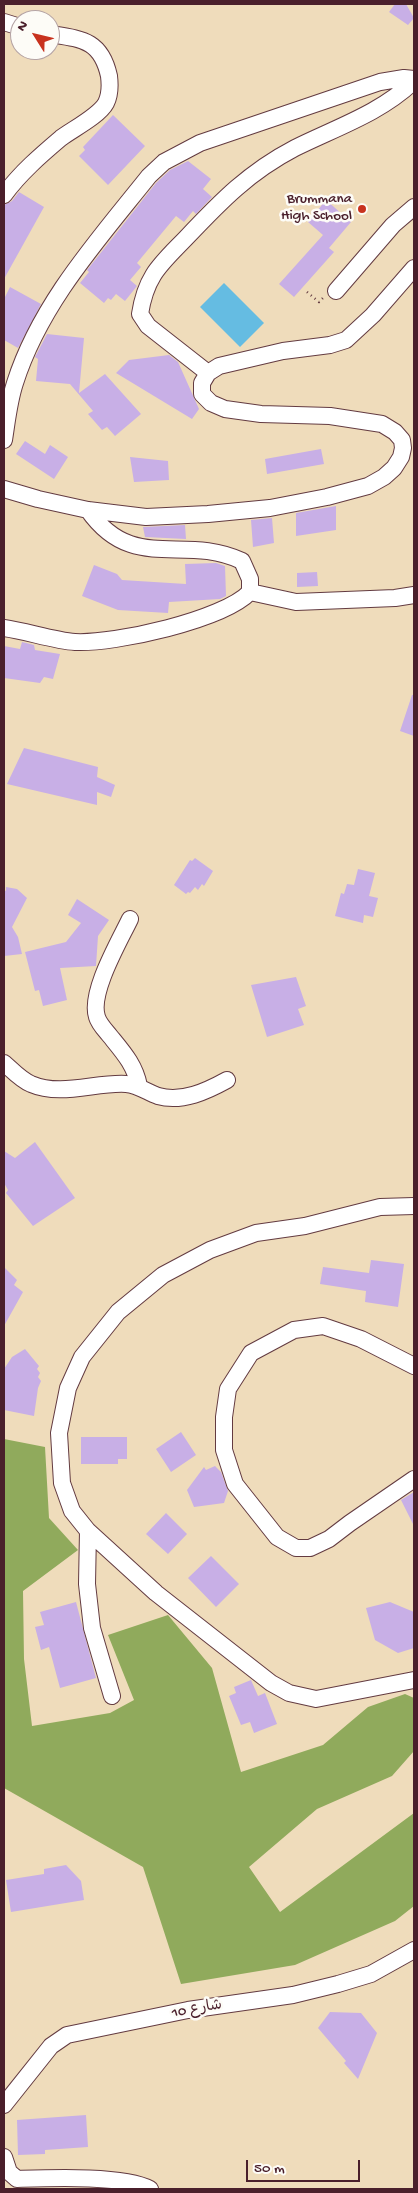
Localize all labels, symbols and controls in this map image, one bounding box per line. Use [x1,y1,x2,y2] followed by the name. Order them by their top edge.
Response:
[10,10,60,60] north arrow
[14,18,33,35] text: N
[281,191,352,226] place label: Brummana High School
[356,203,368,215] marker: Brummana High School
[171,1997,223,2023] street label: شارع 10
[248,2150,362,2182] scale bar
[254,2160,285,2178] text: 50 m

